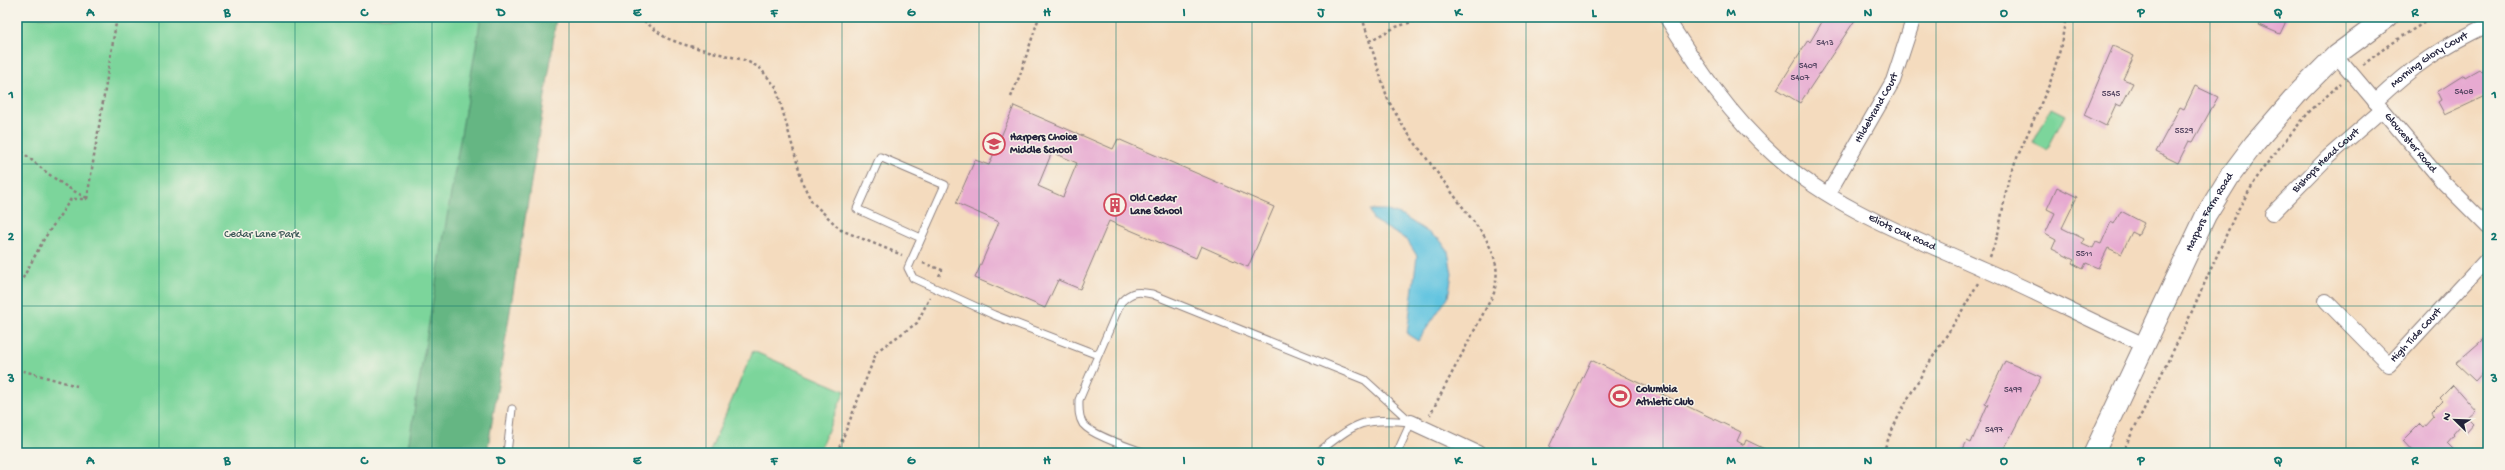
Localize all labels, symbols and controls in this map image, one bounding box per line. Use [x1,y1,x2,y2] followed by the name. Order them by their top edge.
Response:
[85,6,95,21] text: A
[223,6,232,21] text: B
[359,6,369,21] text: C
[496,6,506,21] text: D
[633,6,642,21] text: E
[770,6,779,21] text: F
[907,6,916,21] text: G
[1043,6,1051,21] text: H
[1182,6,1186,21] text: I
[1317,6,1326,21] text: J
[1453,6,1463,21] text: K
[1592,6,1598,21] text: L
[1726,6,1736,21] text: M
[1864,6,1873,21] text: N
[2000,6,2008,21] text: O
[2136,6,2145,21] text: P
[2274,6,2283,21] text: Q
[2411,6,2420,21] text: R
[2388,29,2472,91] street label: Morning Glory Court
[1816,38,1834,49] house number: 5413
[1799,61,1818,72] house number: 5409
[1853,70,1902,145] street label: Hildebrand Court
[1791,73,1810,84] house number: 5407
[2454,87,2474,98] house number: 5408
[7,88,14,103] text: 1
[2490,88,2497,103] text: 1
[2102,89,2120,100] house number: 5545
[2381,111,2440,176] street label: Gloucester Road
[2289,125,2363,196] street label: Bishops Head Court
[2175,126,2194,137] house number: 5529
[981,131,1007,157] school or university icon: Harpers Choice Middle School
[1010,132,1079,157] place label: Harpers Choice Middle School
[2184,170,2237,254] street label: Harpers Farm Road
[1102,192,1128,218] building icon: Old Cedar Lane School
[1130,193,1183,218] place label: Old Cedar Lane School
[1866,212,1939,254] street label: Eliots Oak Road
[224,229,301,241] park label: Cedar Lane Park
[8,230,15,245] text: 2
[2491,230,2498,245] text: 2
[2076,249,2093,260] house number: 5511
[2388,305,2446,365] street label: High Tide Court
[7,372,15,387] text: 3
[2490,372,2498,387] text: 3
[1607,383,1633,409] sports icon: Columbia Athletic Club
[1635,384,1694,409] place label: Columbia Athletic Club
[2004,385,2022,396] house number: 5499
[2435,400,2475,440] north arrow
[2441,411,2455,423] text: N
[1985,425,2003,436] house number: 5497
[85,454,95,469] text: A
[223,454,232,469] text: B
[359,454,369,469] text: C
[496,454,506,469] text: D
[633,454,642,469] text: E
[770,454,779,469] text: F
[907,454,916,469] text: G
[1043,454,1051,469] text: H
[1182,454,1186,469] text: I
[1317,454,1326,469] text: J
[1453,454,1463,469] text: K
[1592,454,1598,469] text: L
[1726,454,1736,469] text: M
[1864,454,1873,469] text: N
[2000,454,2008,469] text: O
[2136,454,2145,469] text: P
[2274,454,2283,469] text: Q
[2411,454,2420,469] text: R

